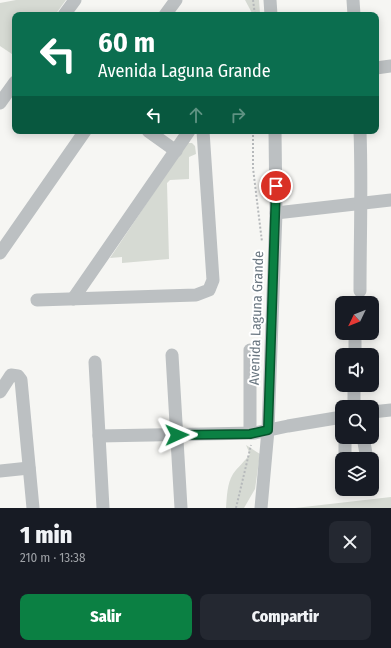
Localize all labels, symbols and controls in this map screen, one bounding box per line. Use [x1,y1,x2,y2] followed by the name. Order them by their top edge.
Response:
[98,26,155,59] text: 60 m
[32,28,84,80] icon: left
[98,60,271,82] text: Avenida Laguna Grande
[143,104,165,126] icon: left
[185,104,207,126] icon: ahead
[227,104,249,126] icon: right
[259,169,293,203] pin
[265,175,287,197] icon: arrive
[246,251,267,385] street label: Avenida Laguna Grande
[335,296,379,340] north arrow
[335,296,379,496] map controls
[335,348,379,392] button: sound
[335,400,379,444] button: search
[156,414,198,456] position arrow
[335,452,379,496] button: layers
[20,521,72,549] text: 1 min
[329,521,371,563] button: close
[20,550,85,565] text: 210 m · 13:38
[20,594,192,640] button: Salir
[200,594,371,640] button: Compartir

